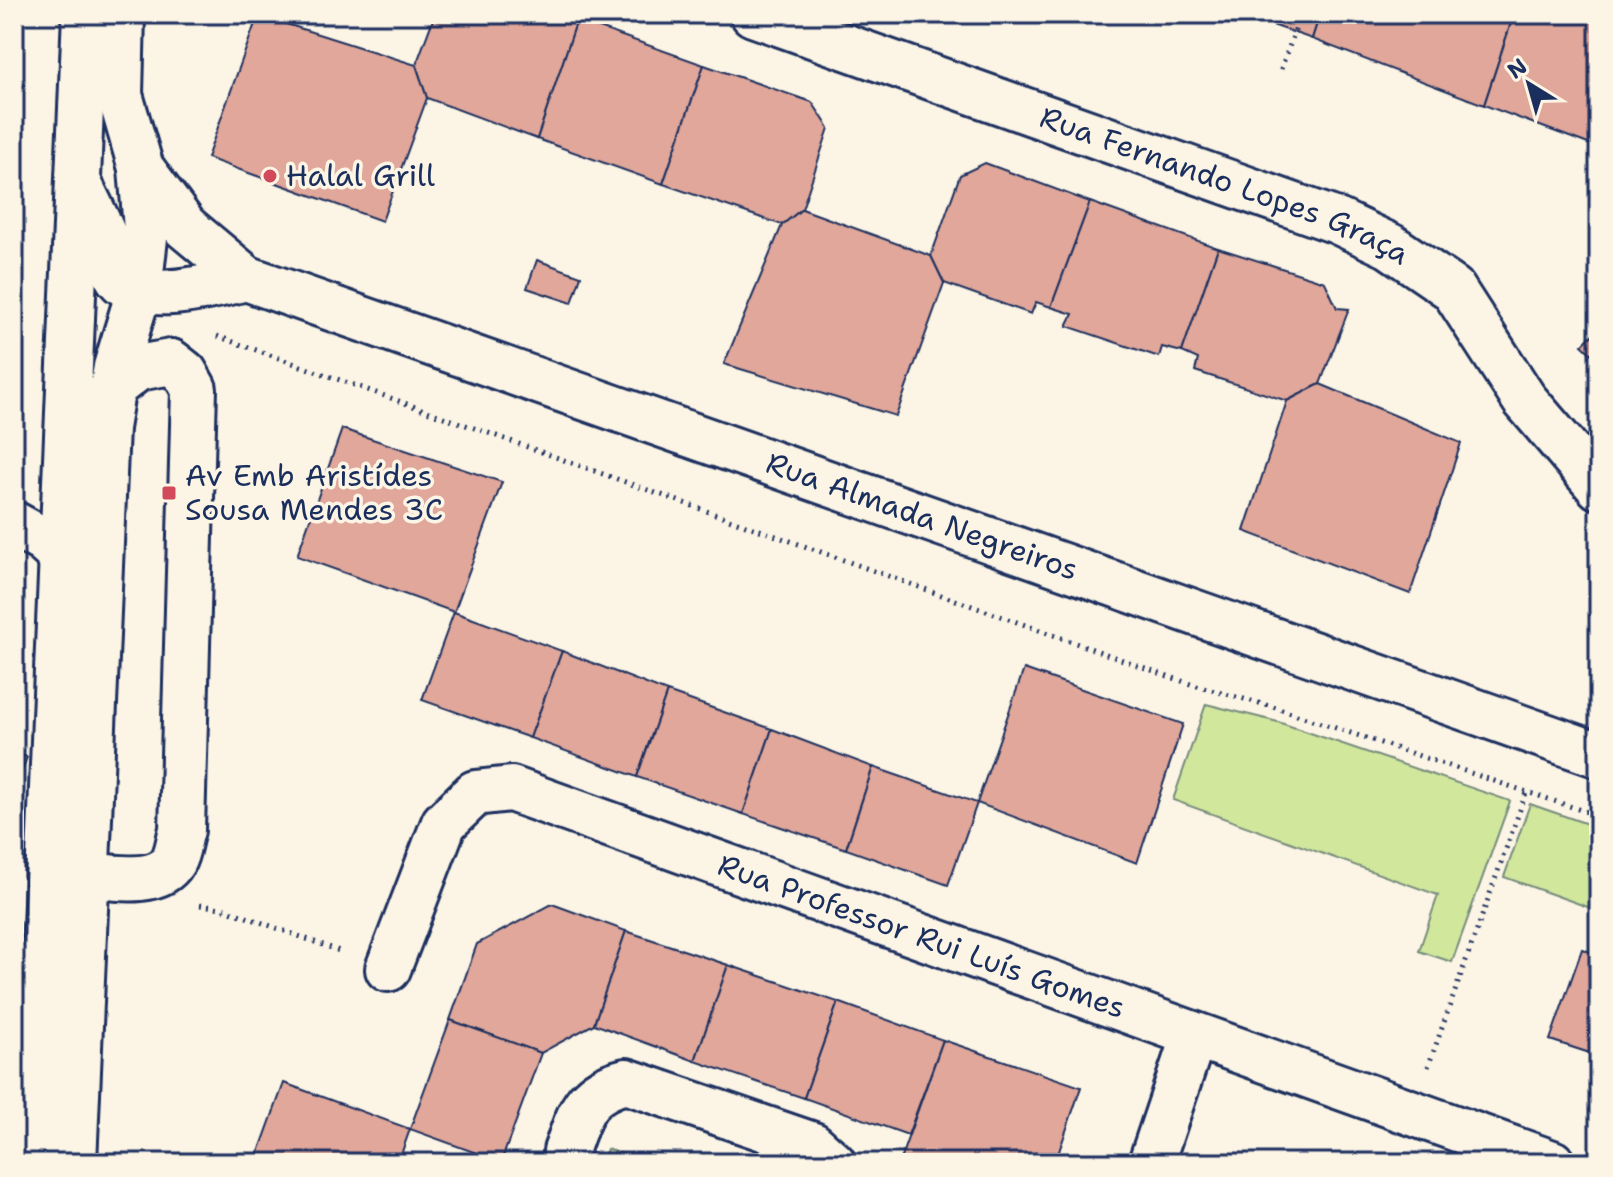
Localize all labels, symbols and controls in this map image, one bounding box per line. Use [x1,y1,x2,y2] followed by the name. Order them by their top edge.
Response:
[1489,44,1569,124] north arrow
[1502,52,1533,85] text: N
[1035,96,1419,274] street label: Rua Fernando Lopes Graça
[286,155,435,196] place label: Halal Grill
[261,167,279,185] marker: Halal Grill
[761,442,1084,590] street label: Rua Almada Negreiros
[185,455,443,530] place label: Av Emb Aristídes Sousa Mendes 3C
[160,484,178,502] marker: Av Emb Aristídes Sousa Mendes 3C
[712,844,1131,1028] street label: Rua Professor Rui Luís Gomes

